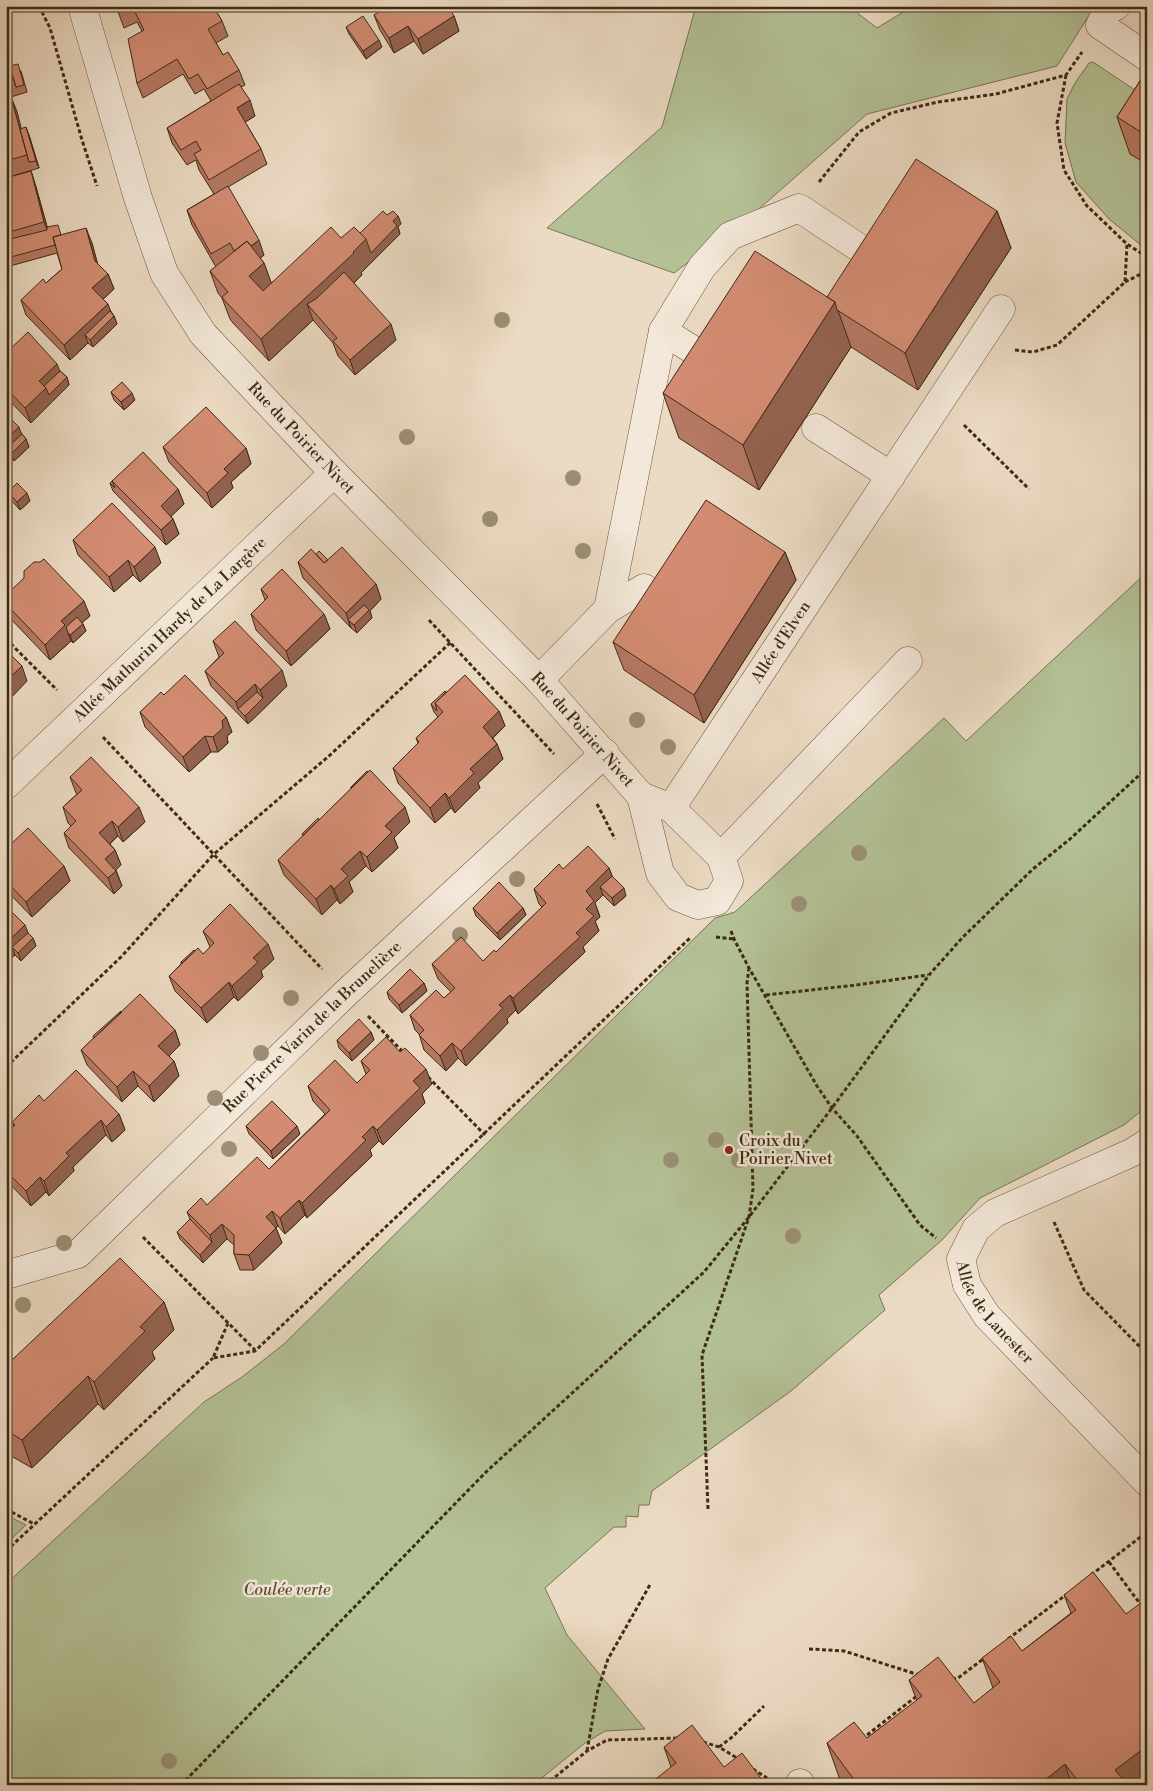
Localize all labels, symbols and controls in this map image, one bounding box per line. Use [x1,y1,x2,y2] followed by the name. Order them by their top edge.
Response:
[244,378,359,498] street label: Rue du Poirier Nivet
[68,533,271,727] street label: Allée Mathurin Hardy de La Largère
[746,597,815,688] street label: Allée d'Elven
[527,668,639,791] street label: Rue du Poirier Nivet
[219,937,406,1117] street label: Rue Pierre Varin de la Brunelière
[739,1131,833,1169] place label: Croix du Poirier Nivet
[723,1144,735,1156] marker: Croix du Poirier Nivet
[951,1258,1038,1368] street label: Allée de Lanester
[244,1580,331,1600] park label: Coulée verte

